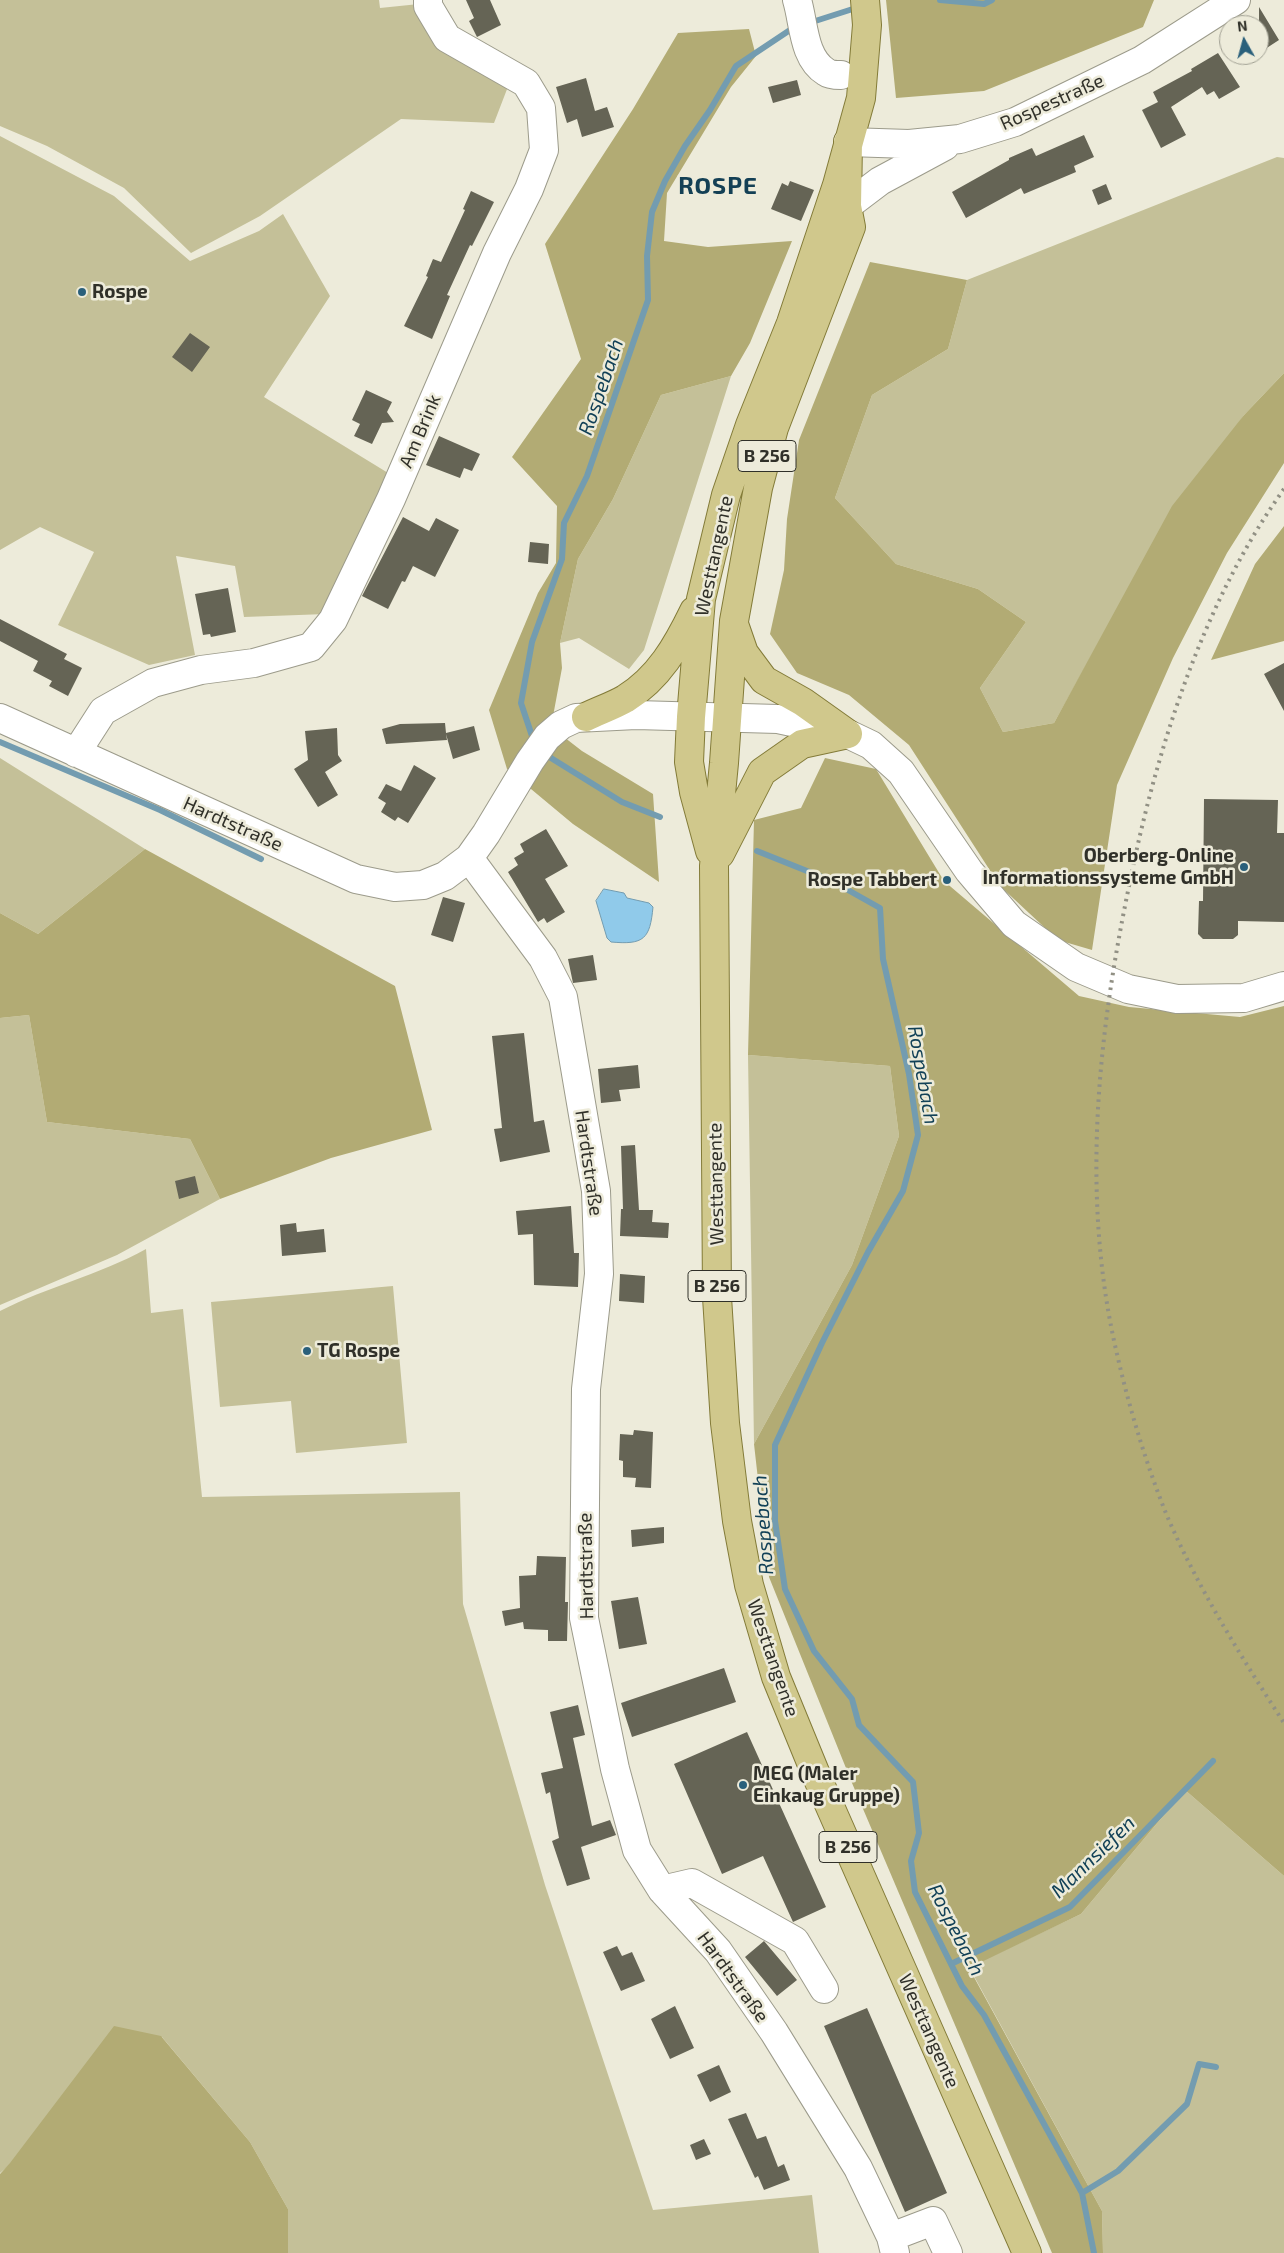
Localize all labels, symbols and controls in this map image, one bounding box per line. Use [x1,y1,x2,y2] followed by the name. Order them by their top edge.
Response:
[1219,15,1269,65] north arrow
[1236,17,1248,35] text: N
[997,69,1107,135] street label: Rospestraße
[678,172,758,200] district label: ROSPE
[92,281,148,303] place label: Rospe
[76,286,88,298] marker: Rospe
[573,336,629,438] water label: Rospebach
[394,391,446,471] street label: Am Brink
[738,441,796,472] road number: B 256
[690,494,738,618] street label: Westtangente
[180,792,286,856] street label: Hardtstraße
[983,845,1234,889] place label: Oberberg-Online Informationssysteme GmbH
[1238,861,1250,873] marker: Oberberg-Online Informationssysteme GmbH
[808,869,937,891] place label: Rospe Tabbert
[941,874,953,886] marker: Rospe Tabbert
[902,1024,944,1126] water label: Rospebach
[570,1109,608,1217] street label: Hardtstraße
[704,1122,728,1246] street label: Westtangente
[688,1270,746,1302] road number: B 256
[317,1340,400,1362] place label: TG Rospe
[301,1345,313,1357] marker: TG Rospe
[748,1474,778,1576] water label: Rospebach
[574,1512,598,1620] street label: Hardtstraße
[742,1596,804,1720] street label: Westtangente
[753,1763,900,1807] place label: MEG (Maler Einkaug Gruppe)
[737,1779,749,1791] marker: MEG (Maler Einkaug Gruppe)
[1046,1811,1140,1903] water label: Mannsiefen
[819,1831,877,1862] road number: B 256
[923,1880,989,1980] water label: Rospebach
[692,1927,774,2027] street label: Hardtstraße
[894,1970,964,2092] street label: Westtangente

